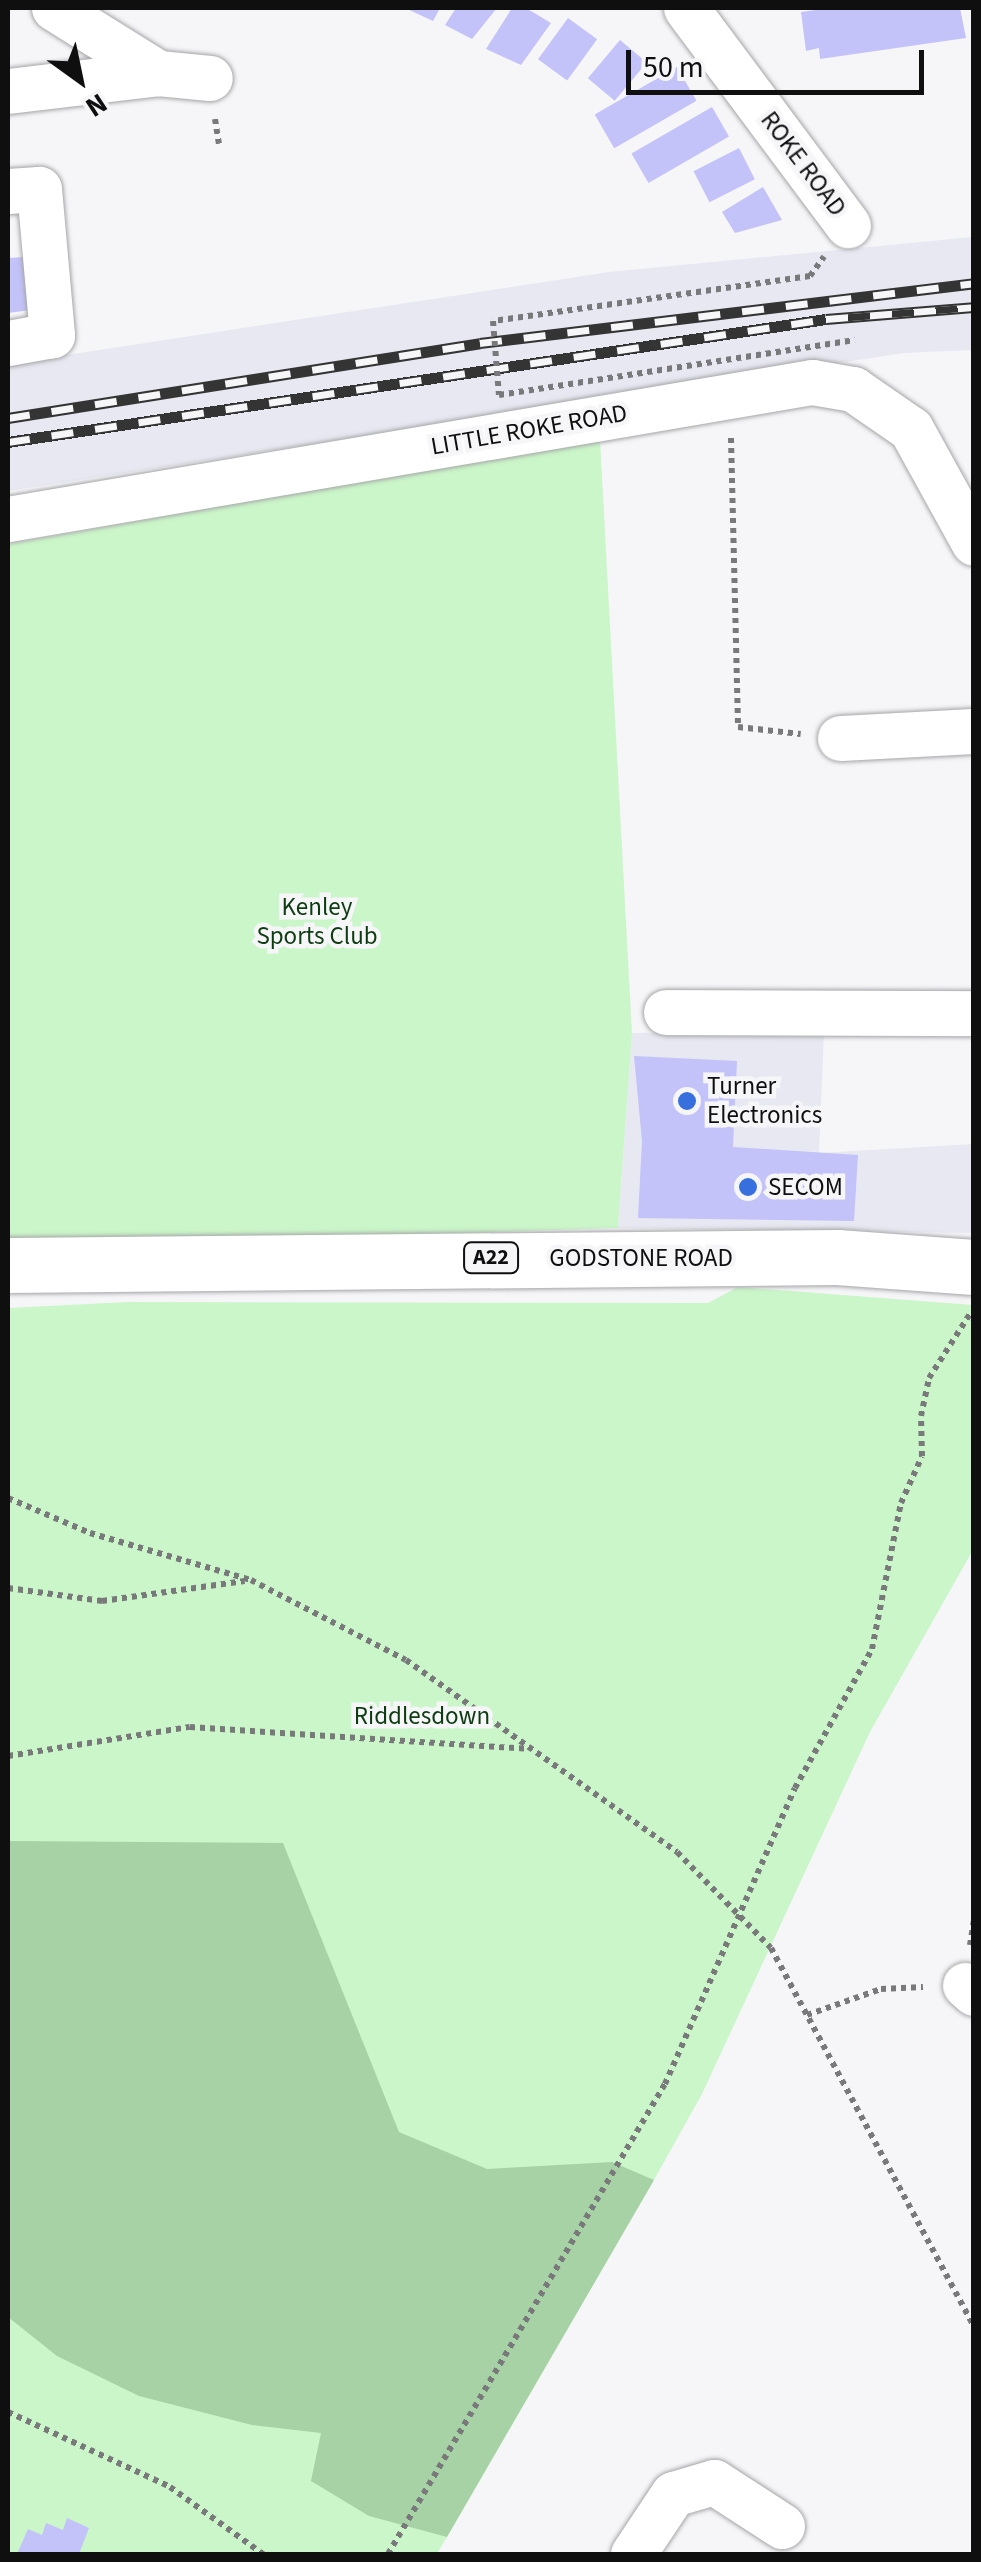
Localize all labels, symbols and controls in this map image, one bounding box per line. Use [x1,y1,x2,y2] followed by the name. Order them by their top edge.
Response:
[30,30,130,130] north arrow
[631,30,928,92] scale bar
[643,46,704,89] text: 50 m
[78,83,115,127] text: N
[754,106,852,222] street label: ROKE ROAD
[428,398,630,462] street label: LITTLE ROKE ROAD
[256,893,378,952] park label: Kenley Sports Club
[707,1072,822,1131] place label: Turner Electronics
[676,1090,698,1112] marker: Turner Electronics
[768,1172,843,1202] place label: SECOM
[737,1176,759,1198] marker: SECOM
[461,1241,521,1275] road number: A22
[549,1243,733,1273] street label: GODSTONE ROAD
[354,1701,490,1731] park label: Riddlesdown

